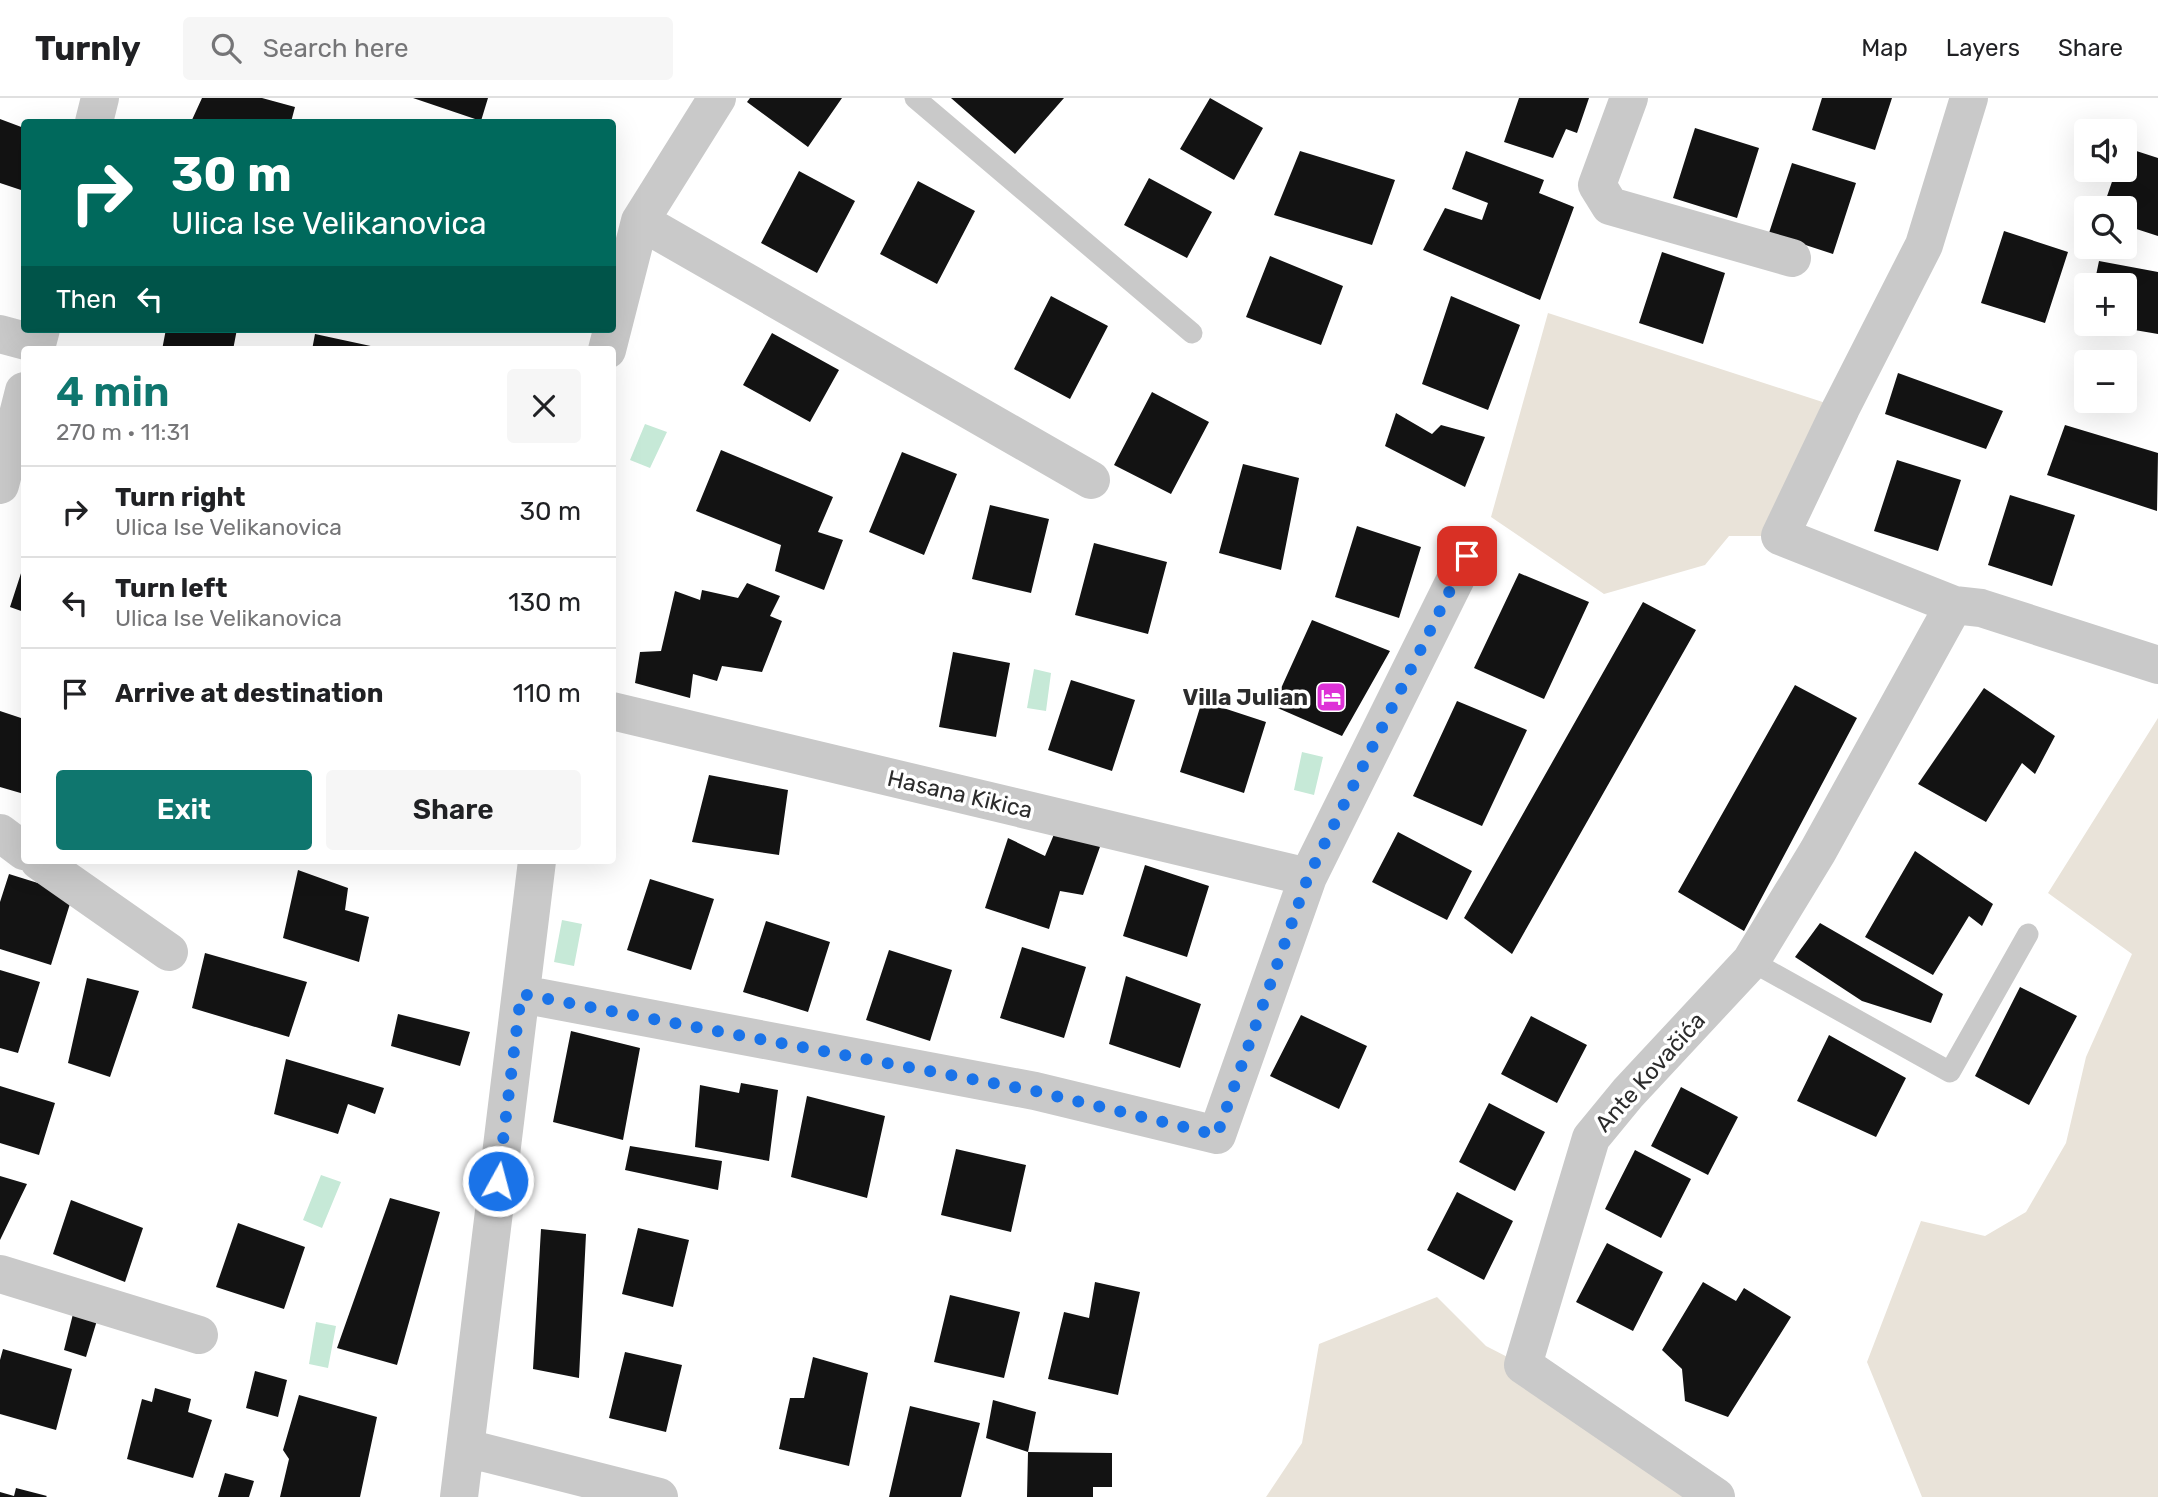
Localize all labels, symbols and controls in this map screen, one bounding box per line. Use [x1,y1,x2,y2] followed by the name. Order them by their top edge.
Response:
[183,17,673,80] search box
[35,29,141,68] text: Turnly
[207,29,245,67] icon: search
[263,33,409,64] text: Search here
[1861,34,1908,62] text: Map
[1946,34,2020,62] text: Layers
[2058,34,2123,62] text: Share
[2074,119,2137,413] map controls
[2074,119,2137,182] button: sound
[171,145,292,203] text: 30 m
[56,147,147,238] icon: right
[2074,196,2137,259] button: search
[171,204,487,242] text: Ulica Ise Velikanovica
[2074,273,2137,336] button: +
[131,280,169,318] icon: left
[56,284,117,315] text: Then
[2074,350,2137,413] button: −
[56,367,170,417] text: 4 min
[507,369,581,443] button: close
[56,418,190,446] text: 270 m · 11:31
[115,482,245,513] text: Turn right
[56,493,94,531] icon: right
[519,496,581,527] text: 30 m
[115,513,342,541] text: Ulica Ise Velikanovica
[1437,526,1497,586] pin
[1448,537,1486,575] icon: arrive
[115,573,227,604] text: Turn left
[56,584,94,622] icon: left
[508,587,581,618] text: 130 m
[115,604,342,632] text: Ulica Ise Velikanovica
[56,675,94,713] icon: arrive
[115,678,383,709] text: Arrive at destination
[513,678,581,709] text: 110 m
[1314,680,1348,714] hotel icon: Villa Julian
[1182,683,1308,711] place label: Villa Julian
[885,764,1035,824] street label: Hasana Kikica
[56,770,312,850] button: Exit
[326,770,581,850] button: Share
[1589,1006,1711,1138] street label: Ante Kovačića
[461,1144,535,1218] position arrow

